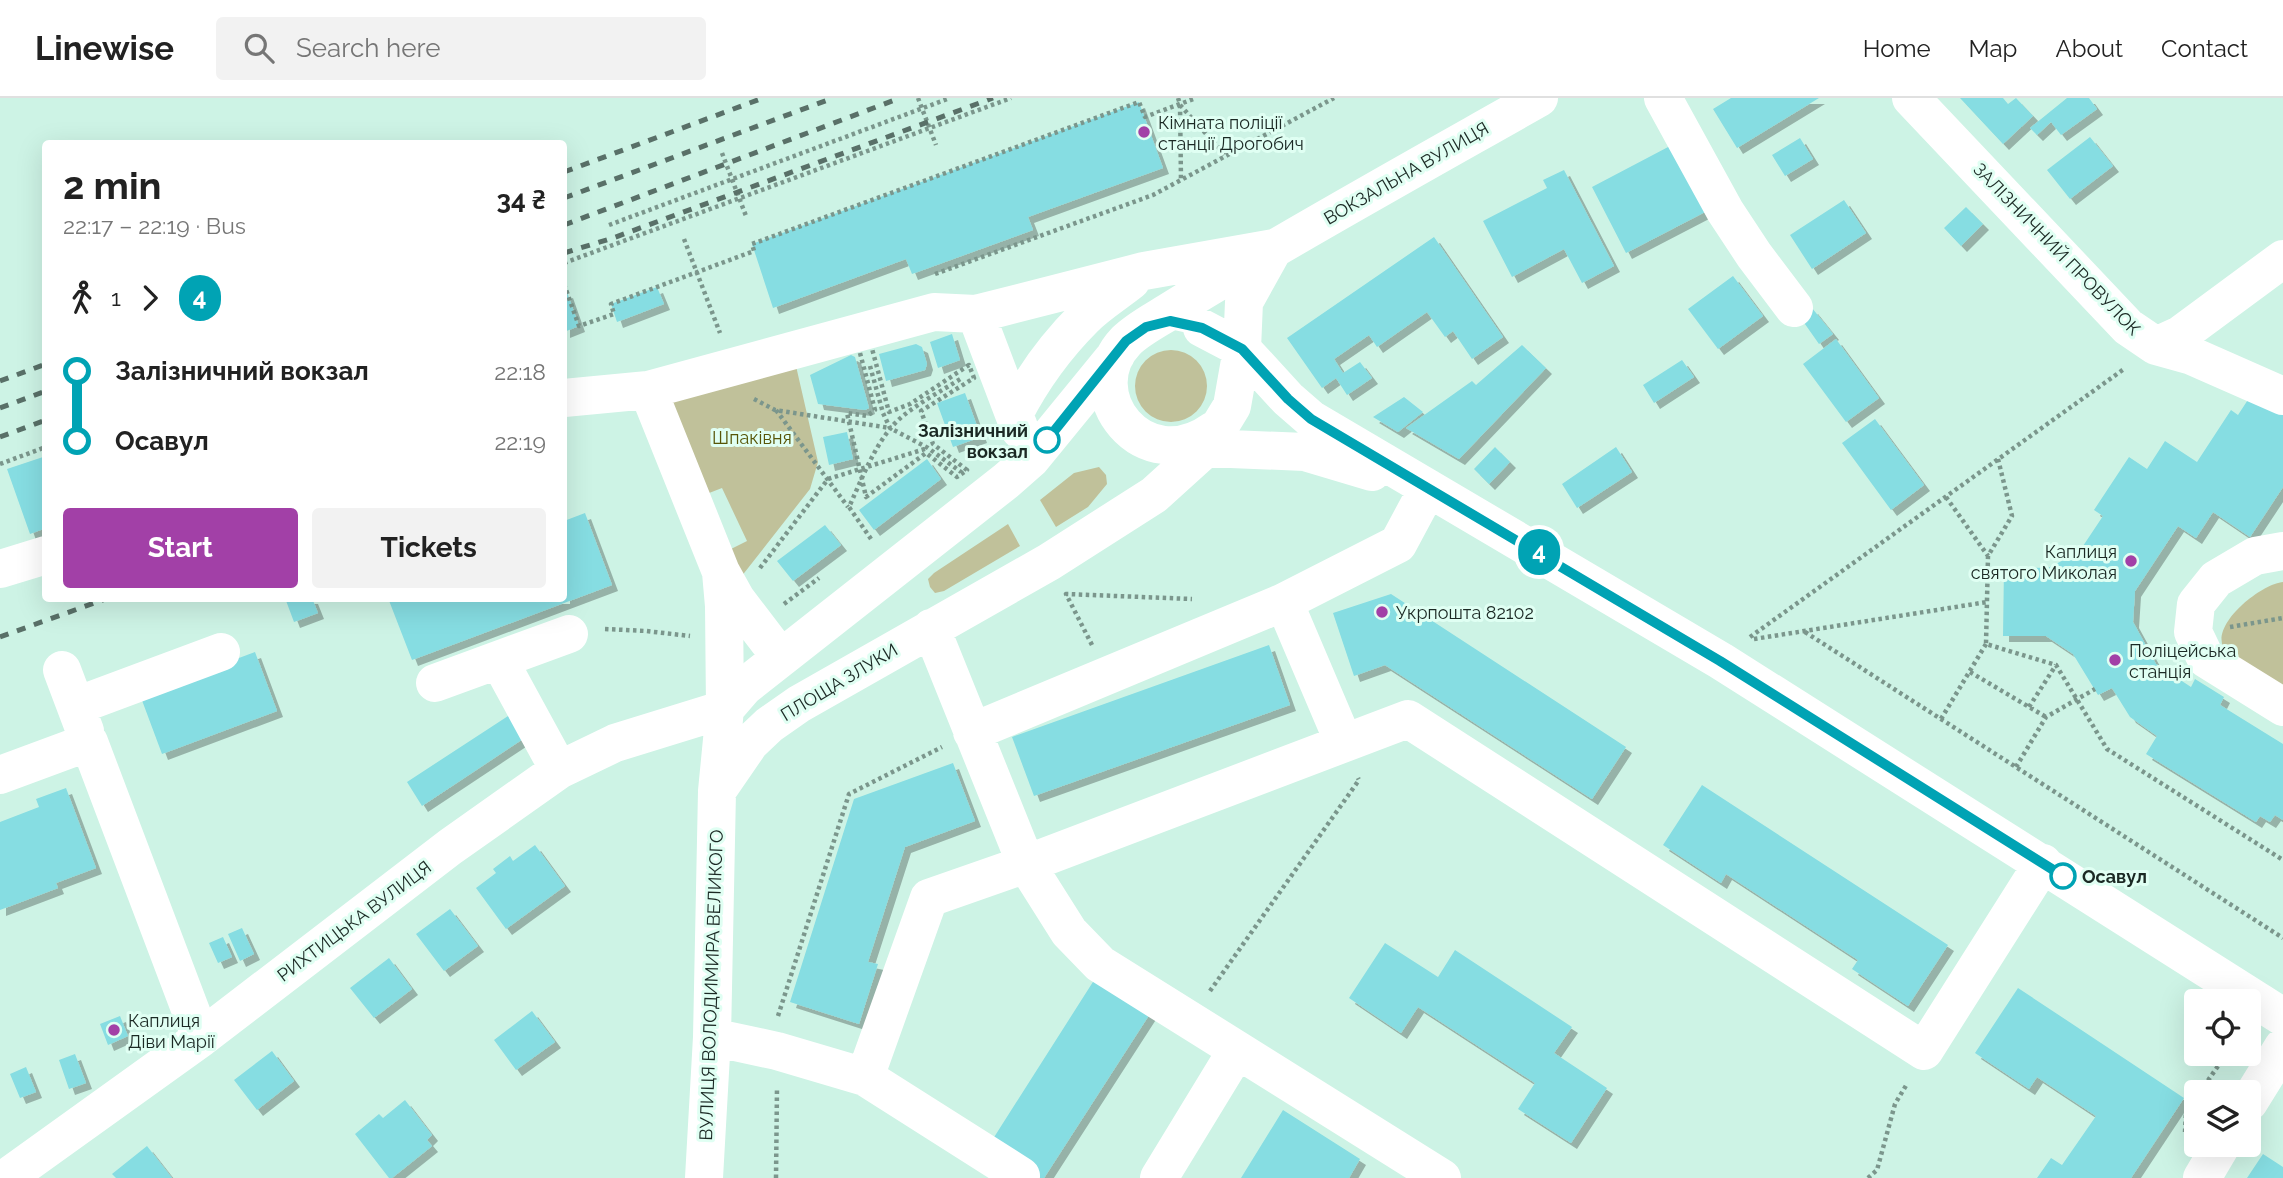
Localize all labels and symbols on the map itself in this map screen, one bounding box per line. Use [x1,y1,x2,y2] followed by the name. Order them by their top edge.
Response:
[1158,112,1304,154] place label: Кімната поліції станції Дрогобич
[1320,117,1492,229] street label: ВОКЗАЛЬНА ВУЛИЦЯ
[1136,124,1152,140] marker: Кімната поліції станції Дрогобич
[1969,158,2145,340] street label: ЗАЛІЗНИЧНИЙ ПРОВУЛОК
[918,420,1028,462] place label: Залізничний вокзал
[712,427,792,448] park label: Шпаківня
[1034,427,1060,453] marker: Залізничний вокзал
[1516,529,1562,575] line badge: 4
[1971,541,2117,583] place label: Каплиця святого Миколая
[2123,553,2139,569] marker: Каплиця святого Миколая
[1396,602,1534,623] place label: Укрпошта 82102
[1374,604,1390,620] marker: Укрпошта 82102
[777,639,901,725] street label: ПЛОЩА ЗЛУКИ
[2129,640,2236,682] place label: Поліцейська станція
[2107,652,2123,668] marker: Поліцейська станція
[695,829,727,1141] street label: ВУЛИЦЯ ВОЛОДИМИРА ВЕЛИКОГО
[273,856,435,986] street label: РИХТИЦЬКА ВУЛИЦЯ
[2050,863,2076,889] marker: Осавул
[2082,866,2147,887] place label: Осавул
[128,1010,215,1052] place label: Каплиця Діви Марії
[106,1022,122,1038] marker: Каплиця Діви Марії

